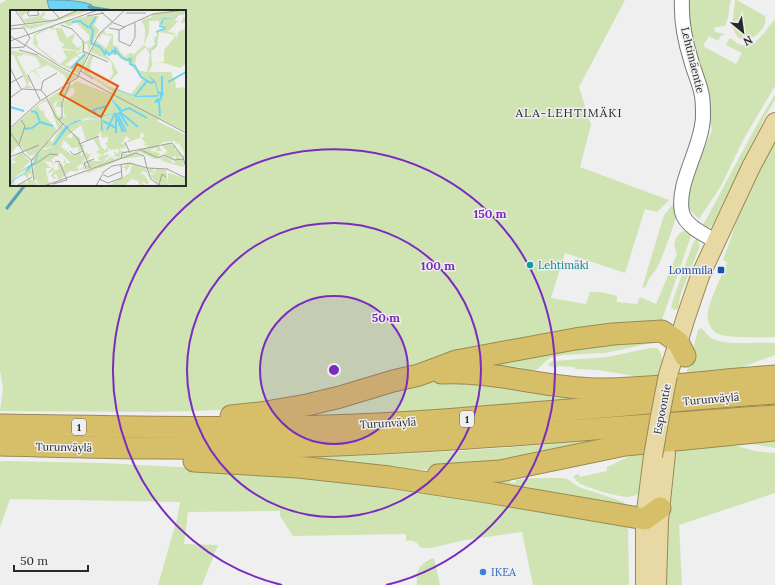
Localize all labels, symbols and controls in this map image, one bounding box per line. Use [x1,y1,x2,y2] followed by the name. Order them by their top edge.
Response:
[10,10,186,186] inset map
[723,12,763,52] north arrow
[678,26,708,94] street label: Lehtimäentie
[740,33,755,49] text: N
[515,105,622,120] district label: ALA-LEHTIMÄKI
[473,206,507,221] text: 150 m
[421,258,455,273] text: 100 m
[538,258,589,272] place label: Lehtimäki
[525,260,535,270] marker: Lehtimäki
[669,263,713,277] place label: Lommila
[716,265,726,275] marker: Lommila
[372,310,400,325] text: 50 m
[327,363,341,377] centre of rings
[650,382,674,435] street label: Espoontie
[682,390,740,408] street label: Turunväylä
[460,411,474,427] road number: 1
[359,415,417,431] street label: Turunväylä
[72,419,86,435] road number: 1
[36,440,93,454] street label: Turunväylä
[14,547,88,573] scale bar
[20,553,48,568] text: 50 m
[491,565,517,579] place label: IKEA
[478,567,488,577] marker: IKEA

